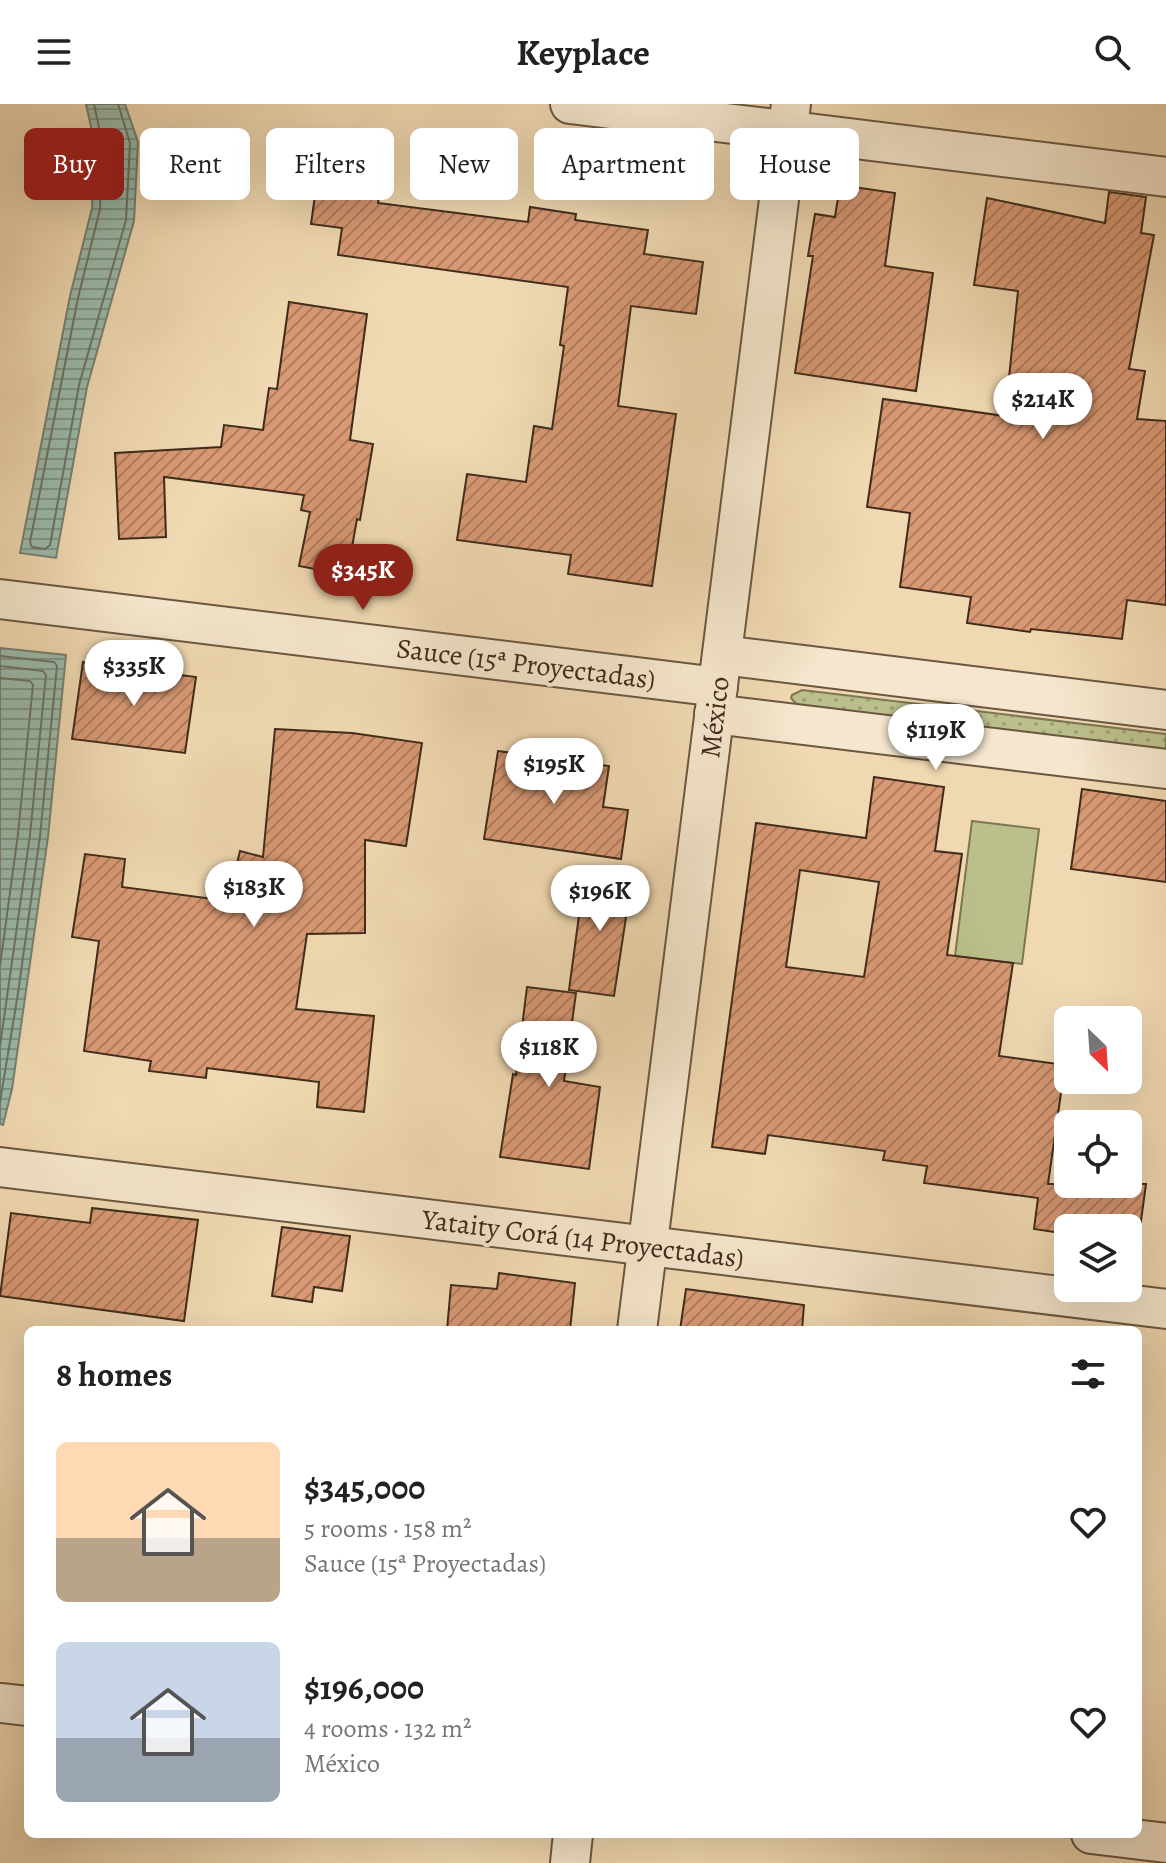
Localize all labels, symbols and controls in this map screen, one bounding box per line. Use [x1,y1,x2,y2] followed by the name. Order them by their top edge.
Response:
[516,28,650,77] text: Keyplace
[32,30,76,74] icon: menu
[1090,30,1134,74] icon: search
[24,128,124,200] chip: Buy
[140,128,250,200] chip: Rent
[266,128,394,200] chip: Filters
[410,128,518,200] chip: New
[534,128,714,200] chip: Apartment
[730,128,859,200] chip: House
[987,373,1099,441] pin: $214K
[1011,381,1075,416] text: $214K
[307,544,419,612] pin: $345K
[331,552,395,587] text: $345K
[394,629,658,699] street label: Sauce (15ª Proyectadas)
[78,640,190,708] pin: $335K
[103,648,165,683] text: $335K
[691,674,739,760] street label: México
[880,704,992,772] pin: $119K
[906,712,966,747] text: $119K
[498,738,610,806] pin: $195K
[523,746,585,781] text: $195K
[198,861,310,929] pin: $183K
[544,865,656,933] pin: $196K
[223,869,285,904] text: $183K
[569,873,631,908] text: $196K
[1054,1006,1142,1094] north arrow
[1054,1006,1142,1302] map controls
[493,1021,605,1089] pin: $118K
[519,1029,579,1064] text: $118K
[1054,1110,1142,1198] button: locate
[419,1200,746,1278] street label: Yataity Corá (14 Proyectadas)
[1054,1214,1142,1302] button: layers
[56,1351,172,1398] text: 8 homes
[1066,1352,1110,1396] icon: filters
[304,1464,425,1511] text: $345,000
[120,1474,216,1570] icon: home
[1066,1500,1110,1544] icon: heart
[304,1511,471,1546] text: 5 rooms · 158 m²
[304,1546,546,1581] text: Sauce (15ª Proyectadas)
[304,1664,424,1711] text: $196,000
[120,1674,216,1770] icon: home
[1066,1700,1110,1744] icon: heart
[304,1711,471,1746] text: 4 rooms · 132 m²
[304,1746,380,1781] text: México

